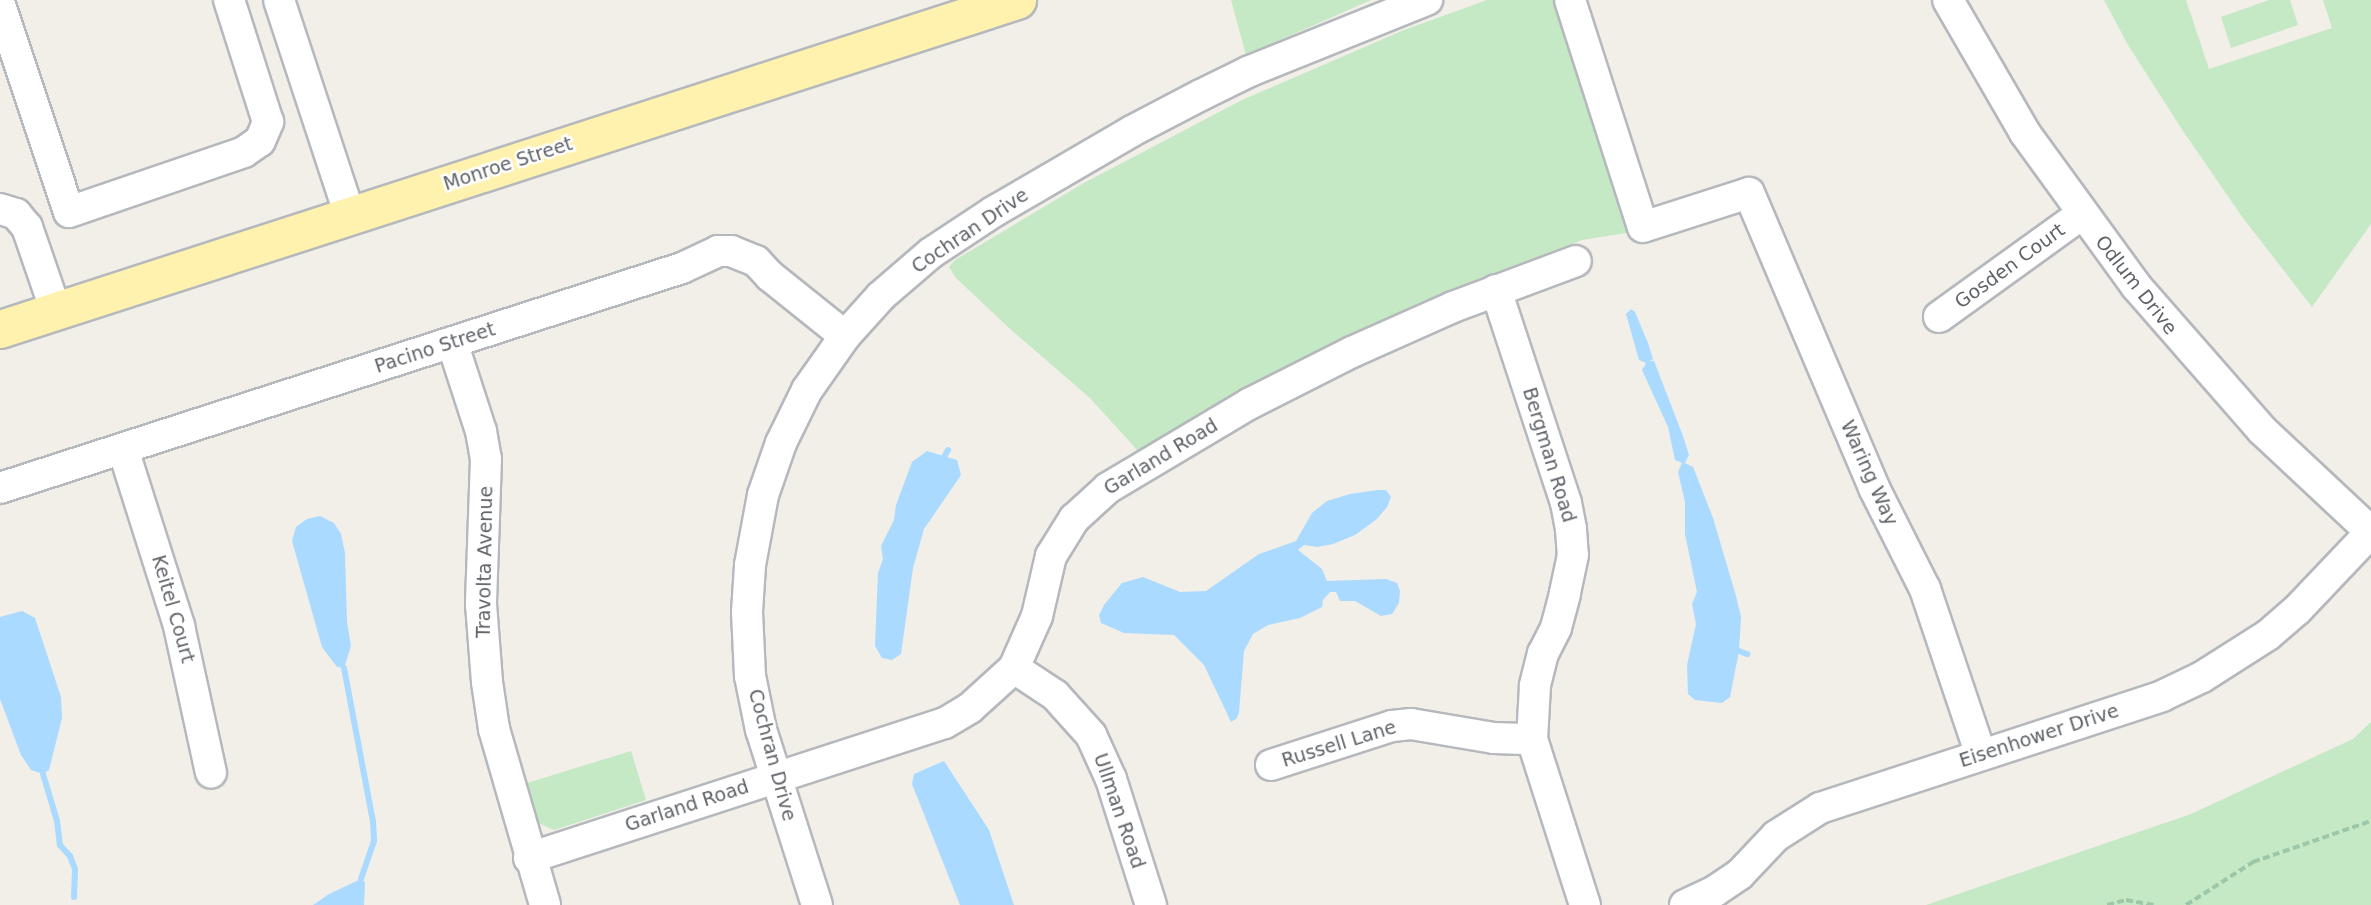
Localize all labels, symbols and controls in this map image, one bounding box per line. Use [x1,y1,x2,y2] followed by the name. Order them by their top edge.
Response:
[440,132,576,196] street label: Monroe Street
[907,184,1033,278] street label: Cochran Drive
[1951,218,2069,314] street label: Gosden Court
[2090,231,2182,339] street label: Odlum Drive
[372,318,498,378] street label: Pacino Street
[1518,385,1580,525] street label: Bergman Road
[1100,414,1222,500] street label: Garland Road
[1836,417,1902,529] street label: Waring Way
[472,486,498,638] street label: Travolta Avenue
[147,552,199,666] street label: Keitel Court
[743,687,801,823] street label: Cochran Drive
[1956,699,2122,773] street label: Eisenhower Drive
[1279,716,1399,772] street label: Russell Lane
[1089,750,1149,872] street label: Ullman Road
[622,775,752,837] street label: Garland Road

